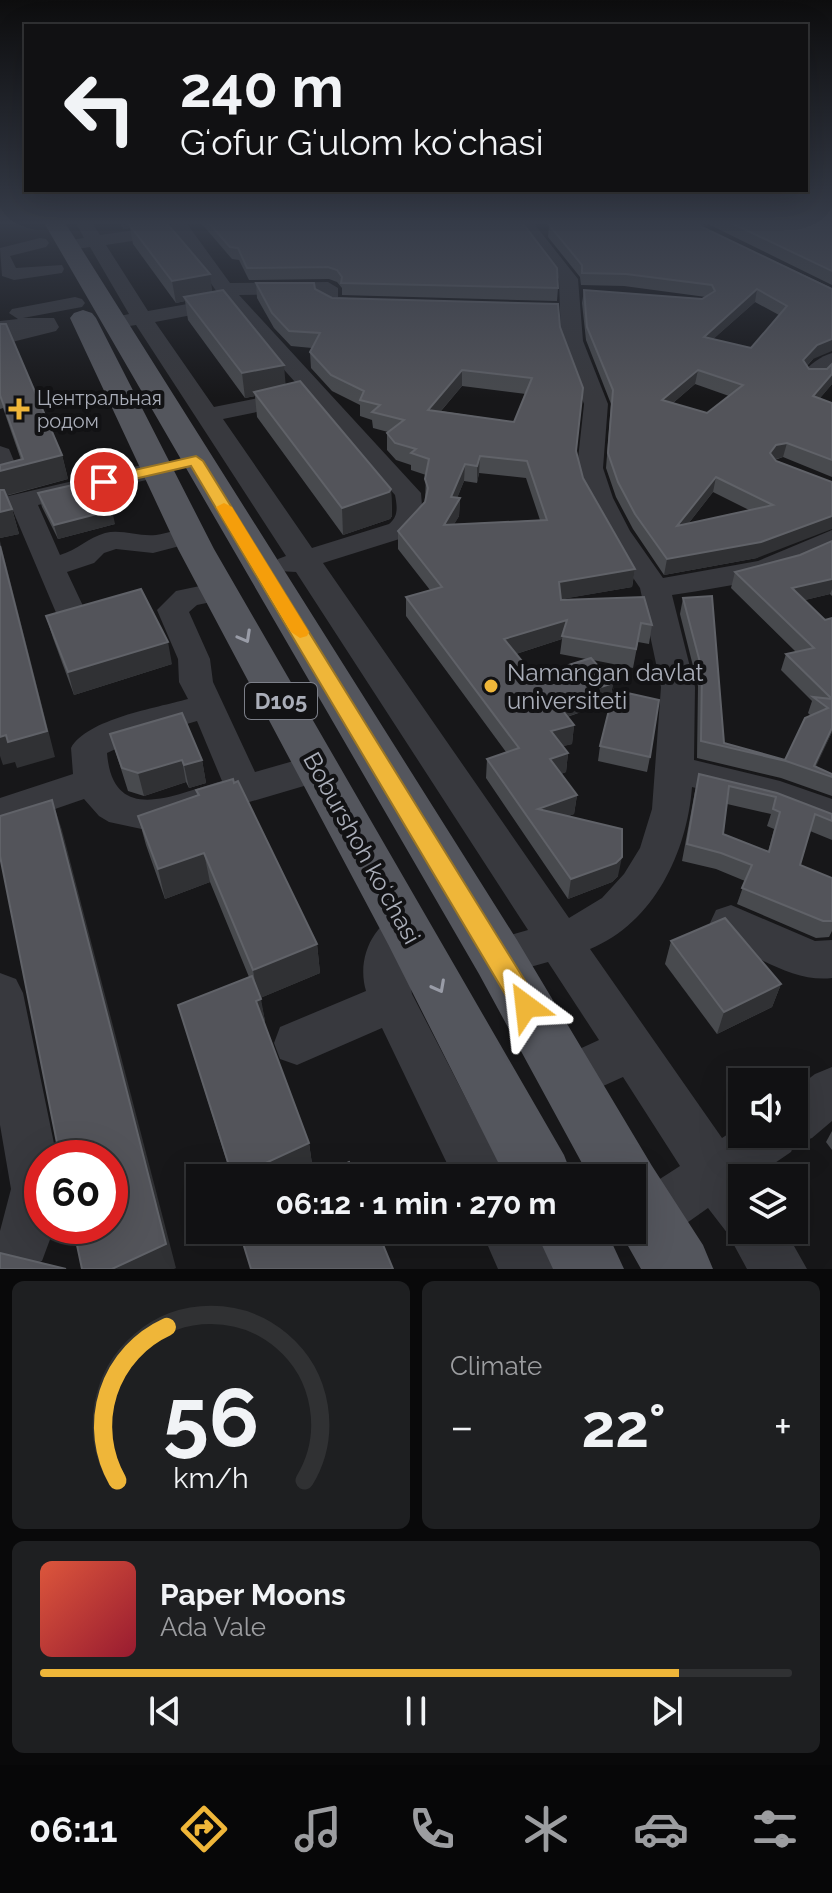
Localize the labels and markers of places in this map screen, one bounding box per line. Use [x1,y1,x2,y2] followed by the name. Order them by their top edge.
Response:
[37,386,162,433] place label: Центральная родом
[8,398,30,420] marker: Центральная родом
[70,448,138,516] pin
[507,658,704,715] place label: Namangan davlat universiteti
[482,677,500,695] marker: Namangan davlat universiteti

